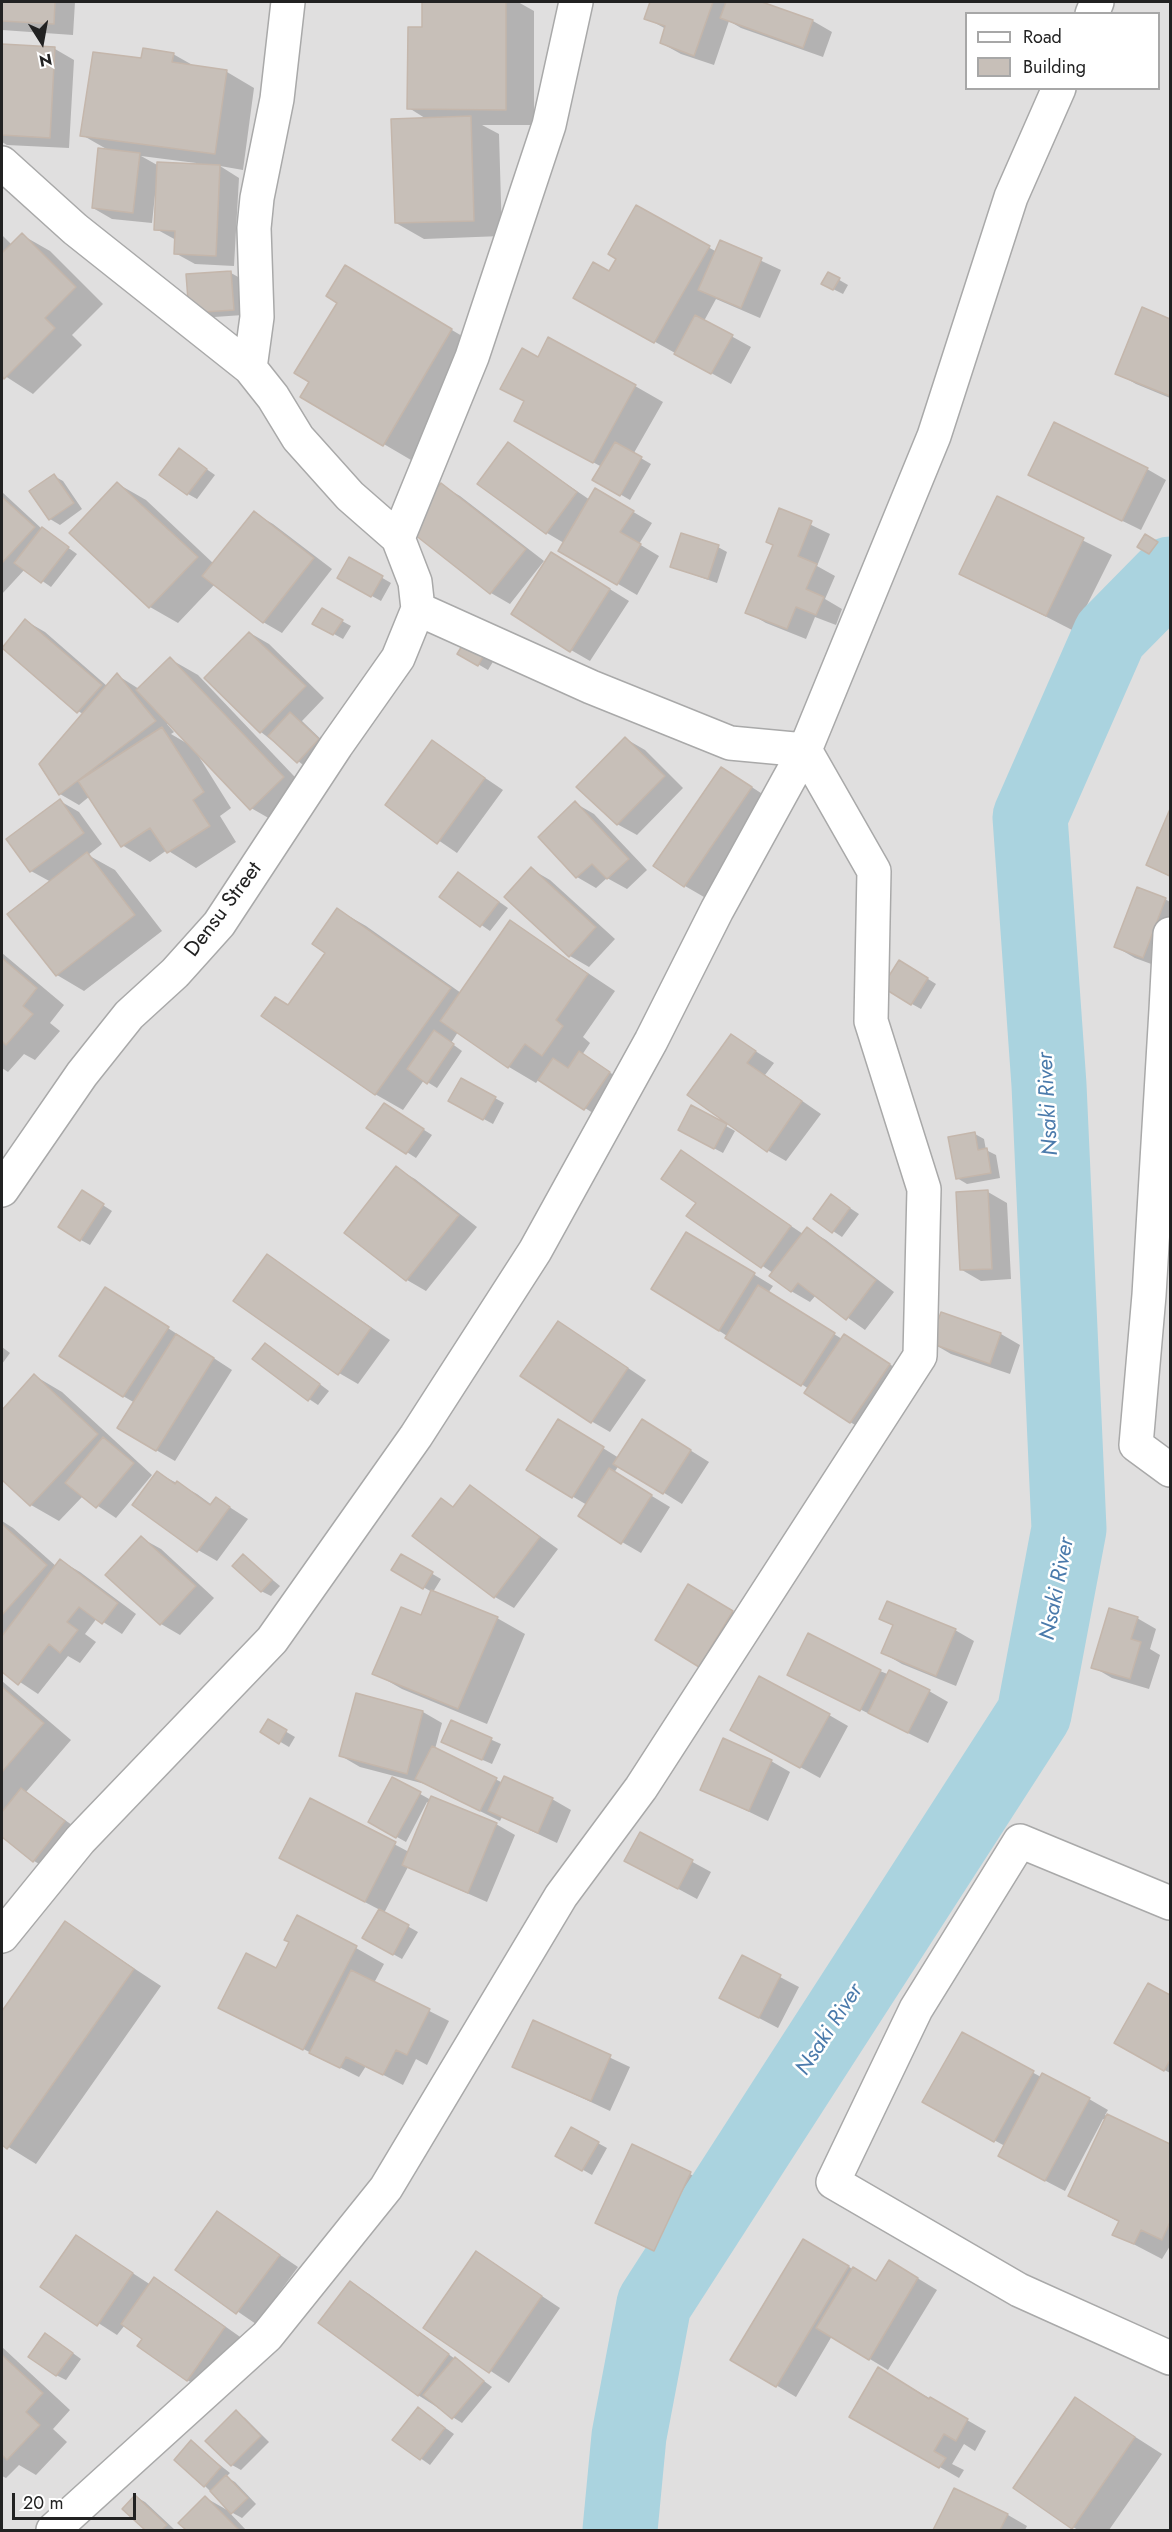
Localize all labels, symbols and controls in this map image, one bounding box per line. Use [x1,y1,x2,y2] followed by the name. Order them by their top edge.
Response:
[12,12,72,72] north arrow
[965,12,1160,90] legend
[1023,24,1062,50] text: Road
[37,48,54,73] text: N
[1023,54,1086,80] text: Building
[180,858,268,962] street label: Densu Street
[1033,1052,1065,1156] water label: Nsaki River
[1035,1536,1081,1642] water label: Nsaki River
[791,1979,869,2081] water label: Nsaki River
[15,2481,140,2519] scale bar
[23,2490,63,2516] text: 20 m

